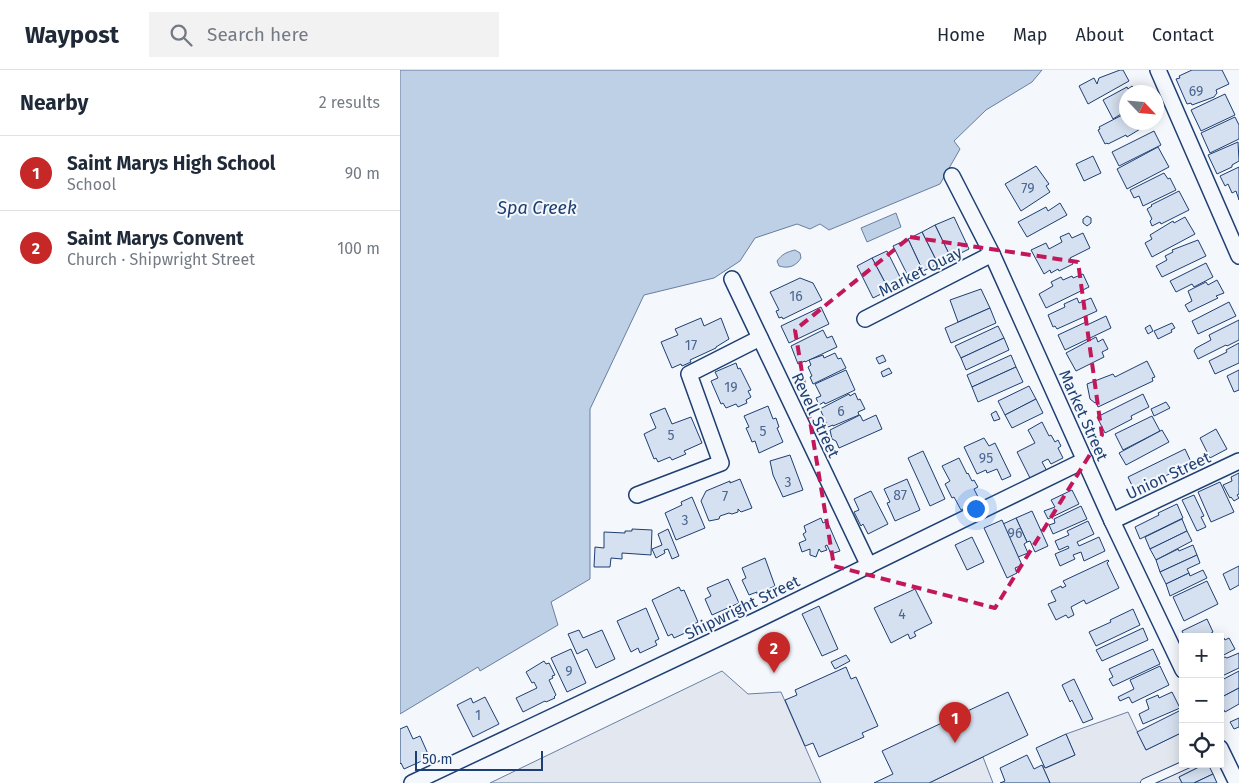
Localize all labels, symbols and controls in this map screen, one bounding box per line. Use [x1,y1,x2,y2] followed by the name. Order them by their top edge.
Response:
[149,12,499,57] search box
[25,21,119,49] text: Waypost
[167,21,195,49] icon: search
[207,23,309,46] text: Search here
[937,24,985,46] text: Home
[1013,24,1047,46] text: Map
[1075,24,1124,46] text: About
[1152,24,1214,46] text: Contact
[1189,83,1203,100] house number: 69
[1119,85,1164,130] north arrow
[20,90,88,116] text: Nearby
[319,93,380,112] text: 2 results
[67,152,275,175] text: Saint Marys High School
[32,164,40,183] text: 1
[345,164,380,183] text: 90 m
[67,175,116,194] text: School
[1021,180,1035,197] house number: 79
[496,197,577,219] water label: Spa Creek
[67,227,244,250] text: Saint Marys Convent
[32,239,40,258] text: 2
[337,239,380,258] text: 100 m
[875,242,965,301] street label: Market Quay
[67,250,255,269] text: Church · Shipwright Street
[789,288,803,305] house number: 16
[685,337,697,354] house number: 17
[1055,367,1112,464] street label: Market Street
[788,370,844,461] street label: Revell Street
[724,379,738,396] house number: 19
[837,403,845,420] house number: 6
[759,423,767,440] house number: 5
[667,427,675,444] house number: 5
[1123,448,1214,503] street label: Union Street
[979,450,993,467] house number: 95
[785,474,792,491] house number: 3
[893,487,907,504] house number: 87
[722,488,728,505] house number: 7
[963,496,989,522] your location
[682,512,689,529] house number: 3
[1008,525,1022,542] house number: 96
[682,571,803,643] street label: Shipwright Street
[898,606,906,623] house number: 4
[758,632,790,673] pin: 2
[1179,633,1224,768] map controls
[1179,633,1224,678] button: +
[565,663,573,680] house number: 9
[1179,678,1224,723] button: −
[939,702,971,743] pin: 1
[475,707,481,724] house number: 1
[1179,723,1224,768] button: locate
[415,748,542,771] scale bar
[422,751,453,768] text: 50 m

